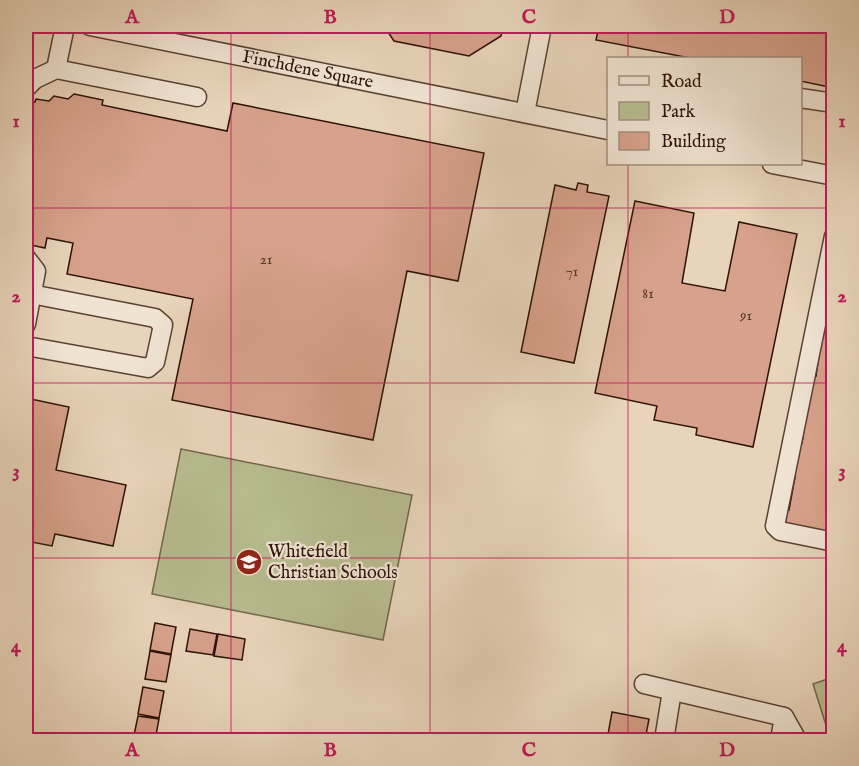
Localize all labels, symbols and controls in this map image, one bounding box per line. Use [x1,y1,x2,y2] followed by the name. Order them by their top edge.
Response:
[124,5,140,30] text: A
[323,5,337,30] text: B
[522,5,536,30] text: C
[719,5,735,30] text: D
[240,45,375,94] street label: Finchdene Square
[607,57,802,165] legend
[661,71,702,94] text: Road
[661,101,696,124] text: Park
[12,109,20,134] text: 1
[838,109,846,134] text: 1
[661,131,726,154] text: Building
[260,250,272,269] house number: 21
[566,262,578,281] house number: 71
[11,284,21,309] text: 2
[642,284,654,303] house number: 81
[837,284,847,309] text: 2
[739,306,752,325] house number: 91
[12,459,20,484] text: 3
[838,459,846,484] text: 3
[268,541,398,585] place label: Whitefield Christian Schools
[234,547,264,577] school or university icon: Whitefield Christian Schools
[11,634,22,659] text: 4
[837,634,848,659] text: 4
[124,738,140,763] text: A
[323,738,337,763] text: B
[522,738,536,763] text: C
[719,738,735,763] text: D

